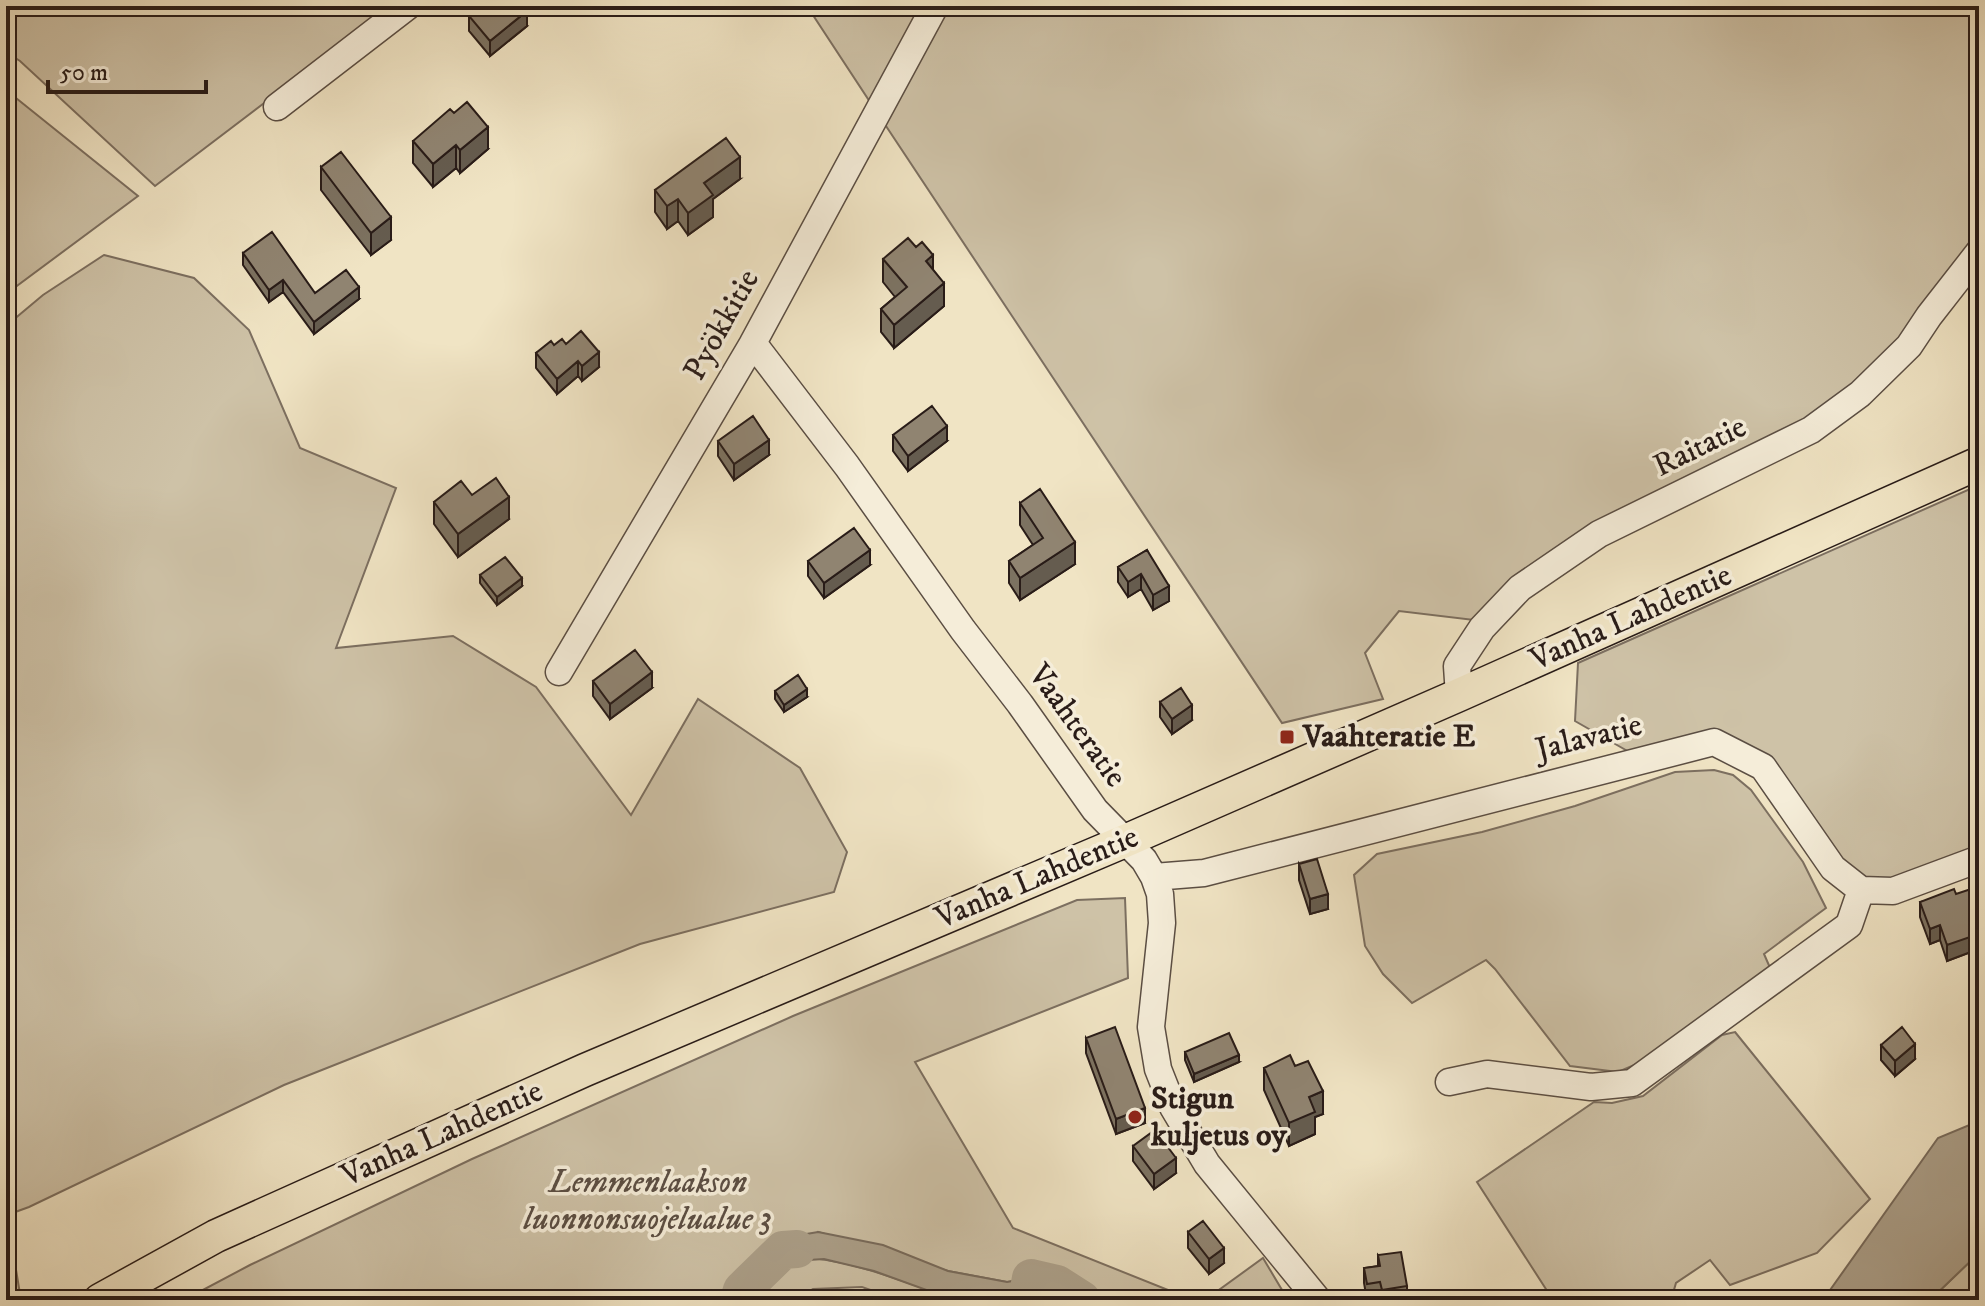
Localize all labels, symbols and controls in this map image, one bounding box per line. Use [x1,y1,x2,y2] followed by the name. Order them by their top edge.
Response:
[48,44,206,94] scale bar
[60,58,108,88] text: 50 m
[675,263,769,387] street label: Pyökkitie
[1647,407,1753,487] street label: Raitatie
[1523,556,1738,681] street label: Vanha Lahdentie
[1018,656,1135,796] street label: Vaahteratie
[1529,706,1646,771] street label: Jalavatie
[1301,717,1476,757] place label: Vaahteratie E
[1278,728,1296,746] marker: Vaahteratie E
[929,817,1145,939] street label: Vanha Lahdentie
[334,1072,549,1197] street label: Vanha Lahdentie
[1150,1079,1288,1156] place label: Stigun kuljetus oy
[1126,1108,1144,1126] marker: Stigun kuljetus oy
[523,1163,772,1240] park label: Lemmenlaakson luonnonsuojelualue 3

